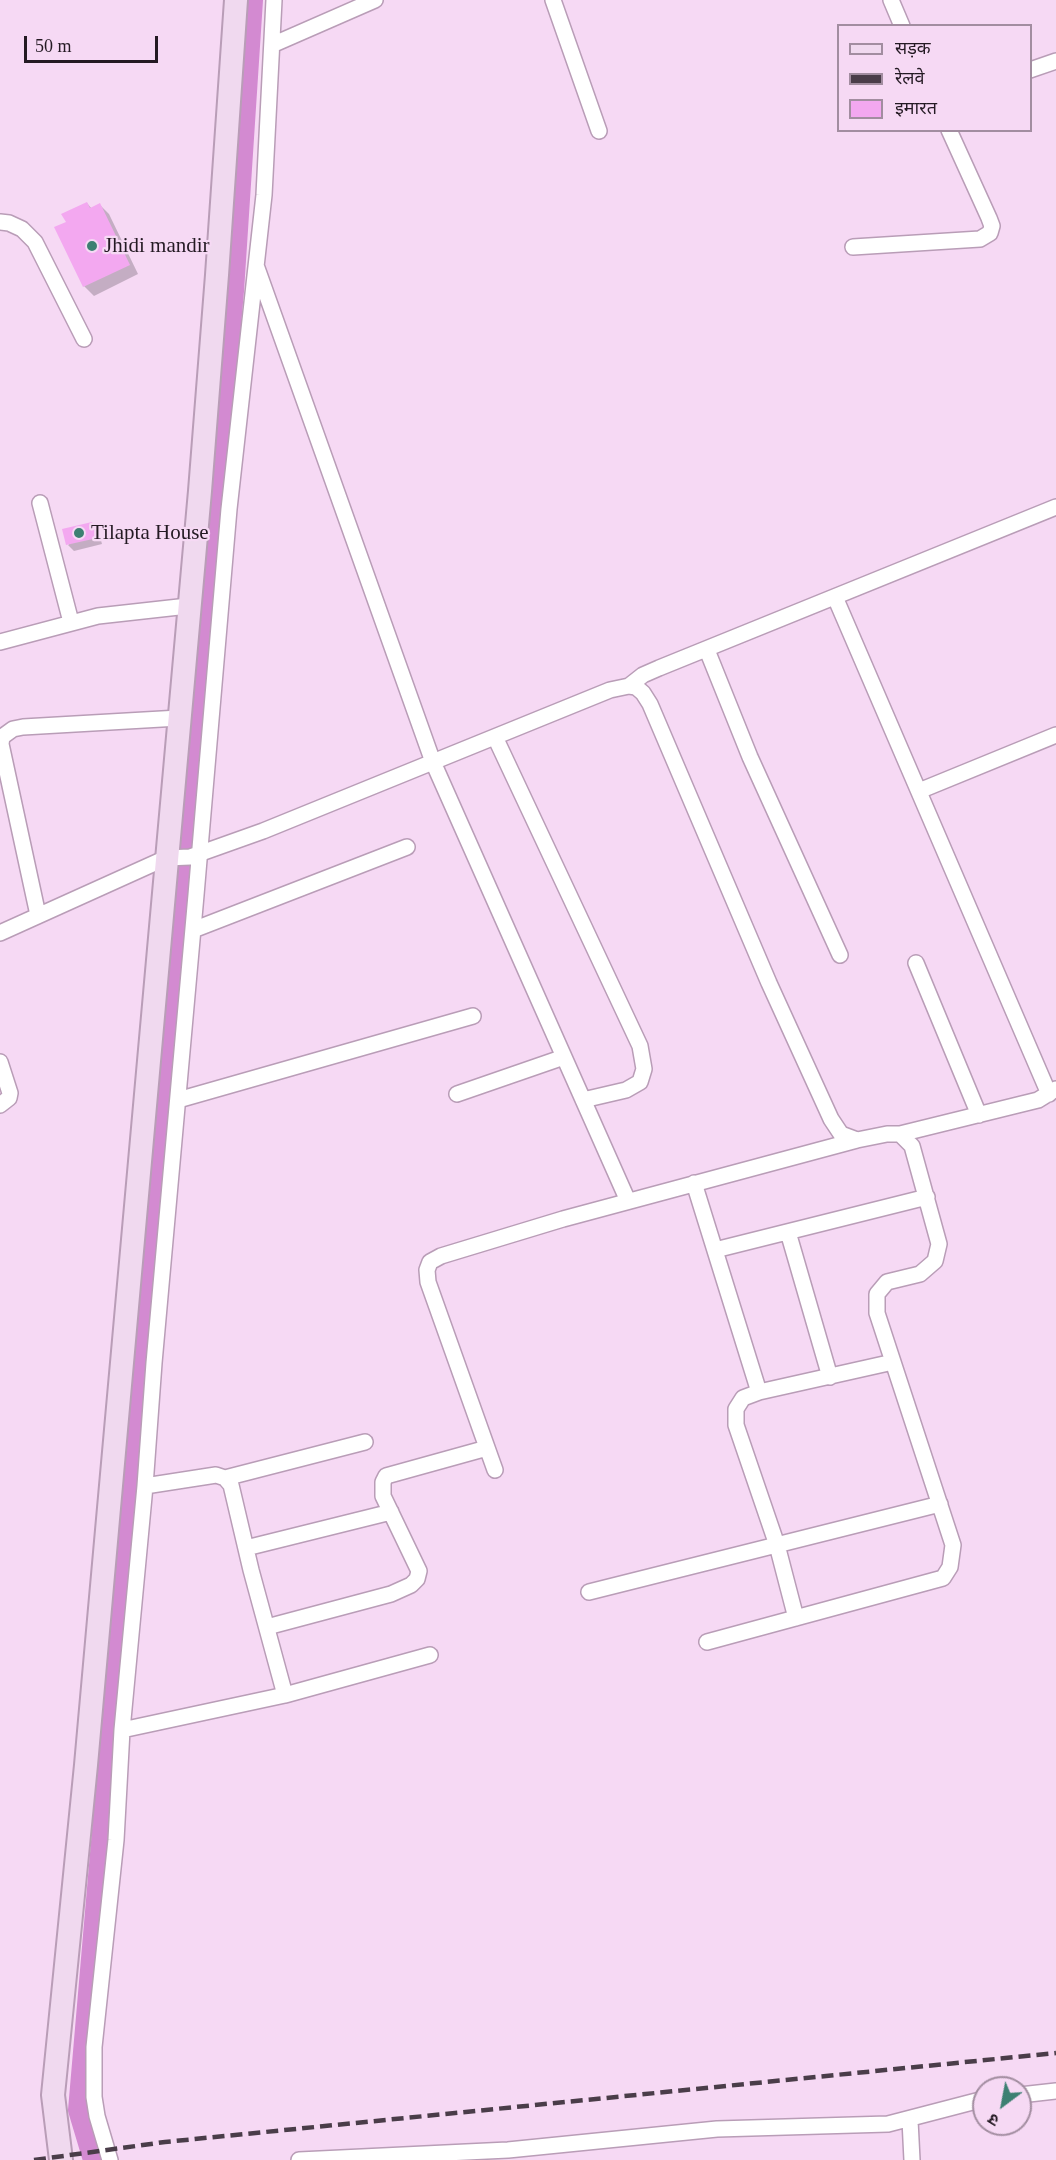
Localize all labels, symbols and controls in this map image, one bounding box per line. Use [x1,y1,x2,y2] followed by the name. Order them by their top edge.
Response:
[27,24,160,62] scale bar
[837,24,1032,132] legend
[35,36,72,56] text: 50 m
[895,38,931,58] text: सड़क
[895,68,925,88] text: रेलवे
[895,98,937,118] text: इमारत
[104,233,210,259] place label: Jhidi mandir
[85,239,99,253] marker: Jhidi mandir
[91,520,209,546] place label: Tilapta House
[72,526,86,540] marker: Tilapta House
[972,2076,1032,2136] north arrow
[985,2110,1002,2130] text: उ

